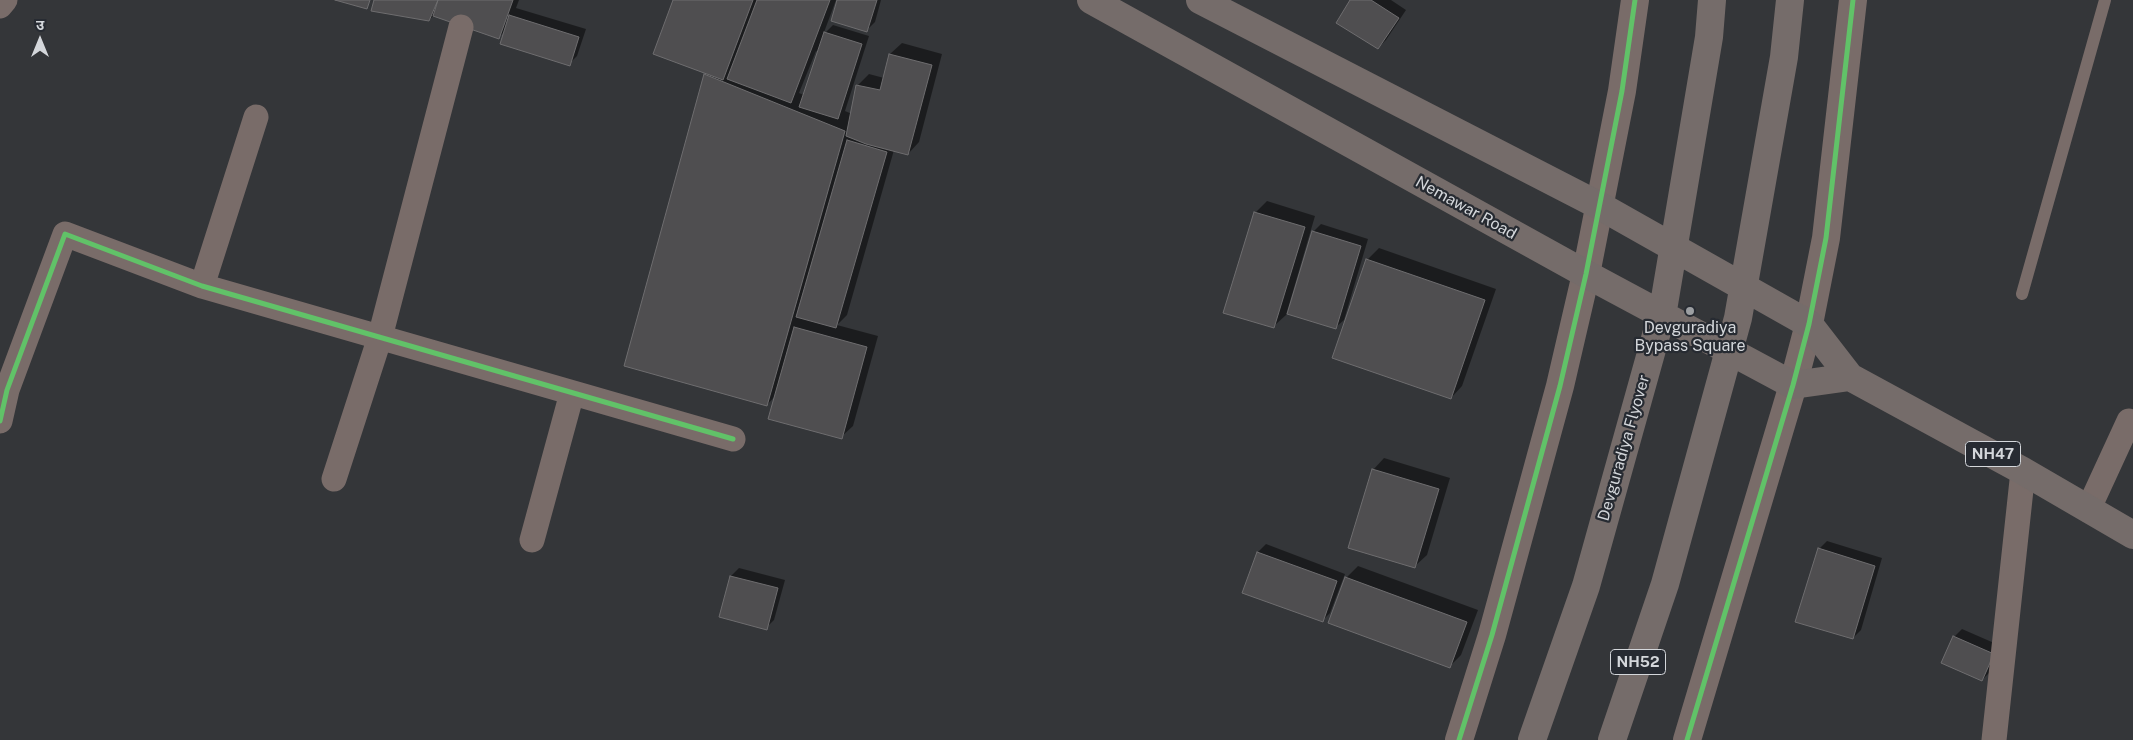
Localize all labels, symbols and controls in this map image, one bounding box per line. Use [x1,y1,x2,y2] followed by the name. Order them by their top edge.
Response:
[15,15,65,65] north arrow
[36,17,44,33] text: उ
[1412,172,1520,244] street label: Nemawar Road
[1684,305,1696,317] marker: Devguradiya Bypass Square
[1634,318,1746,356] place label: Devguradiya Bypass Square
[1594,373,1654,523] street label: Devguradiya Flyover
[1966,442,2020,466] road number: NH47
[1610,650,1666,674] road number: NH52

